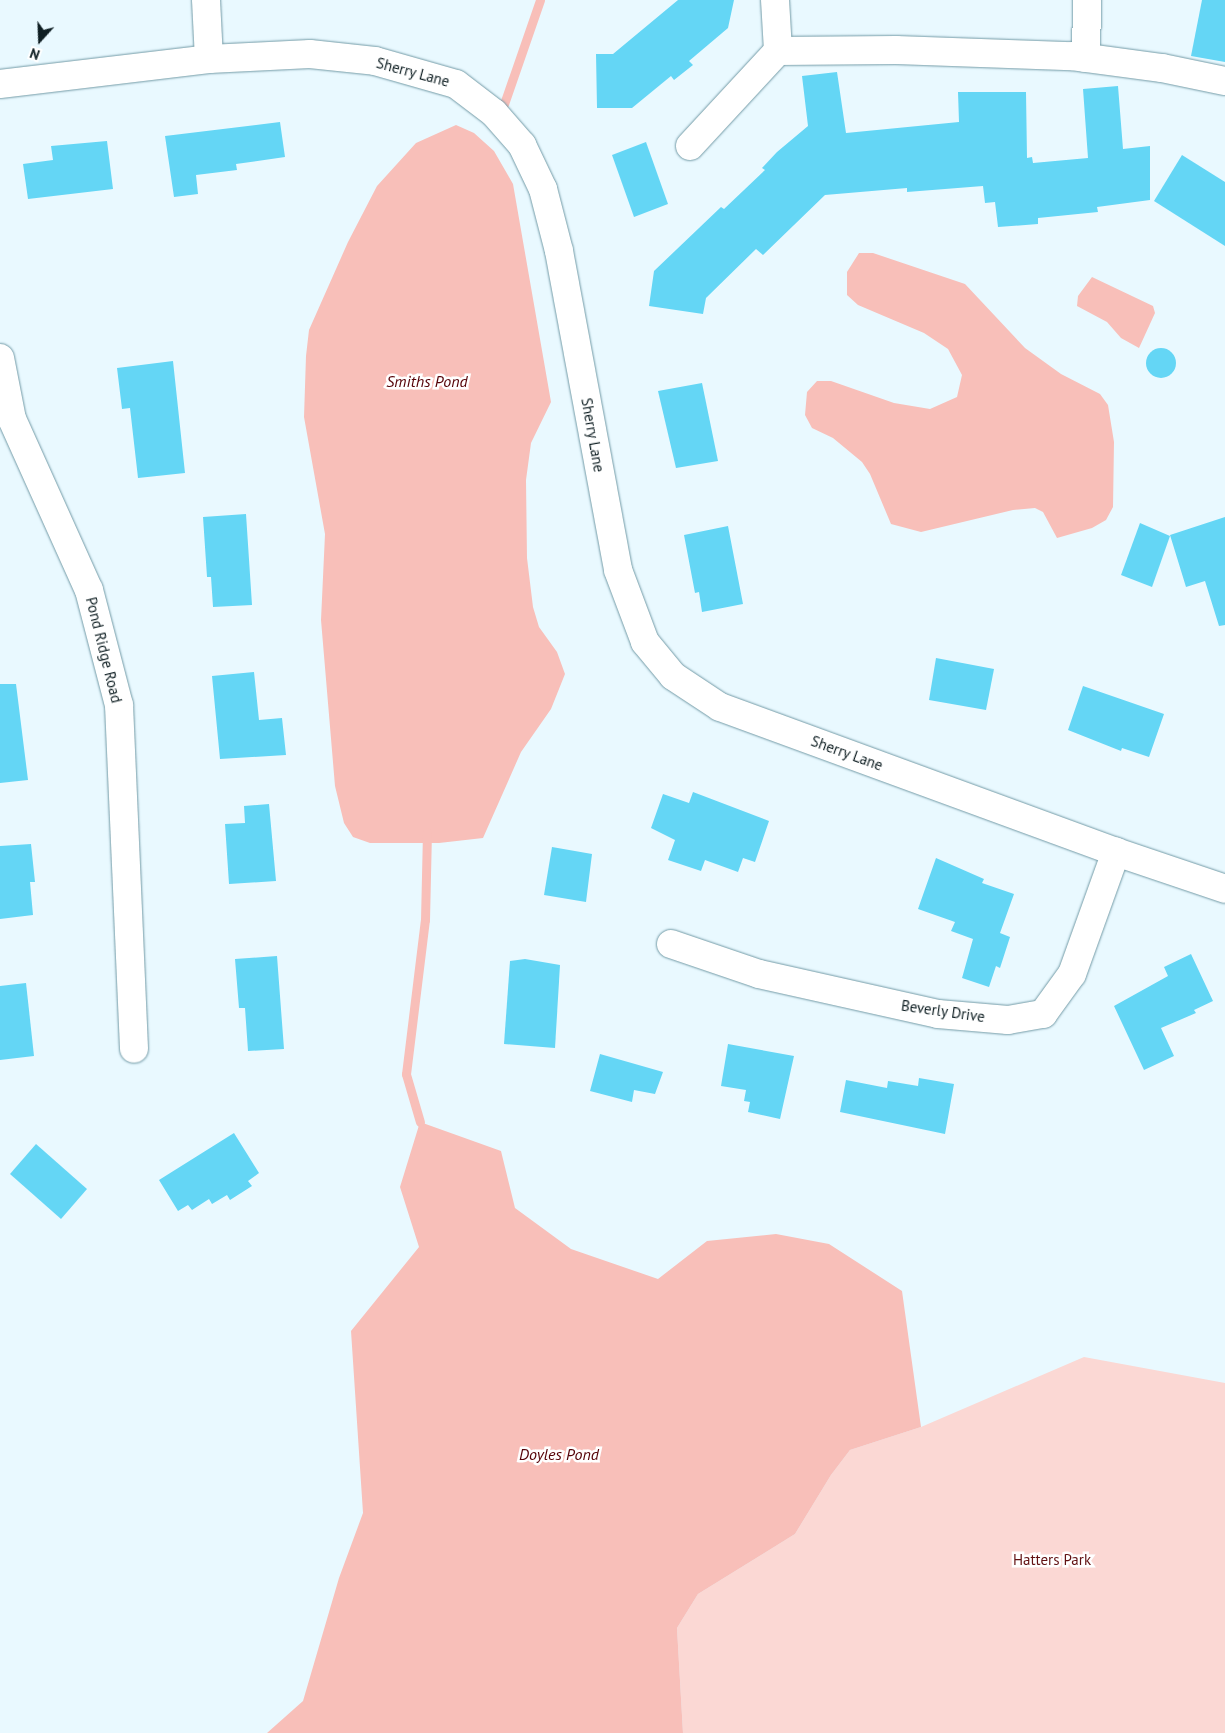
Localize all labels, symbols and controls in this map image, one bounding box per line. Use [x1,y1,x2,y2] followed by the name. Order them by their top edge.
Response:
[15,15,65,65] north arrow
[27,44,42,64] text: N
[374,54,452,90] street label: Sherry Lane
[386,371,468,391] water label: Smiths Pond
[578,396,608,474] street label: Sherry Lane
[82,595,126,705] street label: Pond Ridge Road
[808,732,886,774] street label: Sherry Lane
[900,996,986,1026] street label: Beverly Drive
[519,1444,599,1464] water label: Doyles Pond
[1013,1551,1091,1569] park label: Hatters Park

